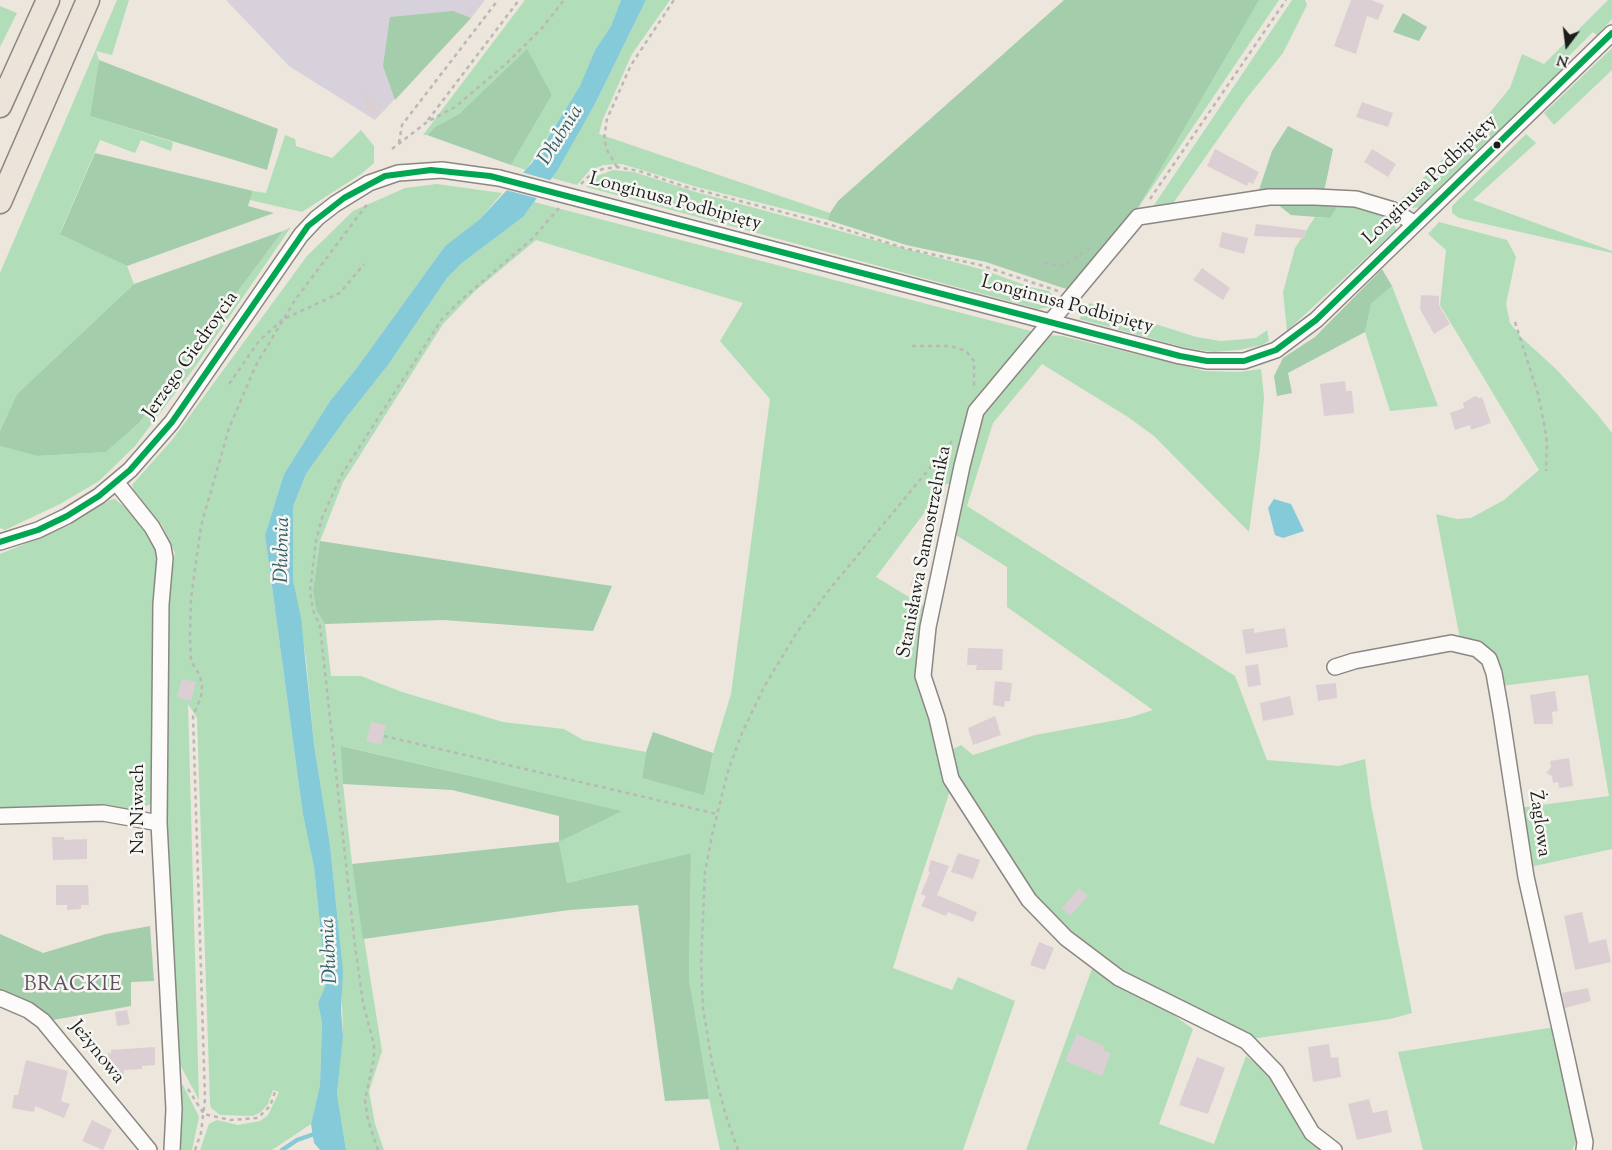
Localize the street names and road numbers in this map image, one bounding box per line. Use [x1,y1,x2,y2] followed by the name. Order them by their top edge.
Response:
[1359,111,1503,251] street label: Longinusa Podbipięty
[586,169,764,237] street label: Longinusa Podbipięty
[978,272,1156,340] street label: Longinusa Podbipięty
[140,288,244,424] street label: Jerzego Giedroycia
[894,444,958,660] street label: Stanisława Samostrzelnika
[129,764,151,854] street label: Na Niwach
[1522,790,1554,858] street label: Żaglowa
[64,1017,128,1089] street label: Jeżynowa

